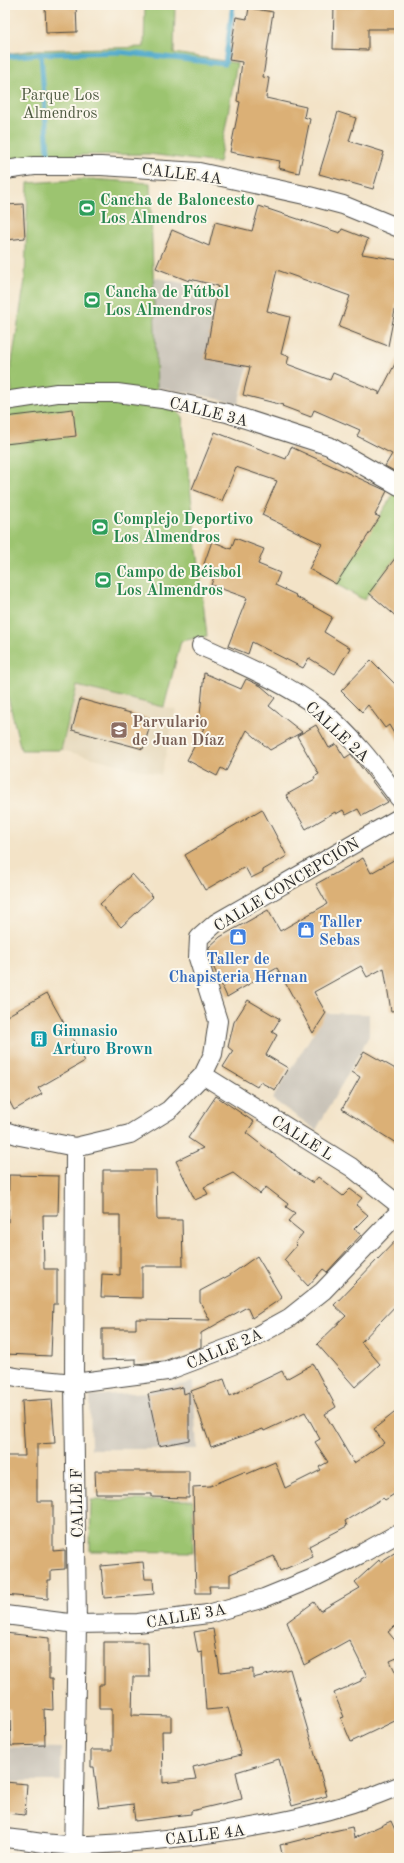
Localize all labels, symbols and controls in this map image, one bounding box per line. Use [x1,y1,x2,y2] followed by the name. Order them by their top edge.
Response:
[21,88,99,122] park label: Parque Los Almendros
[141,162,223,188] street label: CALLE 4A
[100,193,254,227] place label: Cancha de Baloncesto Los Almendros
[77,198,97,218] sports icon: Cancha de Baloncesto Los Almendros
[105,285,229,319] place label: Cancha de Fútbol Los Almendros
[82,290,102,310] sports icon: Cancha de Fútbol Los Almendros
[167,395,250,430] street label: CALLE 3A
[113,512,253,546] place label: Complejo Deportivo Los Almendros
[90,517,110,537] sports icon: Complejo Deportivo Los Almendros
[116,565,241,599] place label: Campo de Béisbol Los Almendros
[93,570,113,590] sports icon: Campo de Béisbol Los Almendros
[302,699,372,766] street label: CALLE 2A
[132,715,224,749] place label: Parvulario de Juan Díaz
[109,720,129,740] school or university icon: Parvulario de Juan Díaz
[209,832,363,935] street label: CALLE CONCEPCIÓN
[319,915,362,949] place label: Taller Sebas
[296,920,316,940] shop icon: Taller Sebas
[228,927,248,947] shop icon: Taller de Chapisteria Hernan
[168,952,308,986] place label: Taller de Chapisteria Hernan
[52,1024,153,1058] place label: Gimnasio Arturo Brown
[29,1029,49,1049] building icon: Gimnasio Arturo Brown
[268,1113,336,1164] street label: CALLE L
[185,1327,265,1373] street label: CALLE 2A
[69,1468,87,1538] street label: CALLE F
[145,1602,227,1632] street label: CALLE 3A
[164,1823,246,1849] street label: CALLE 4A

